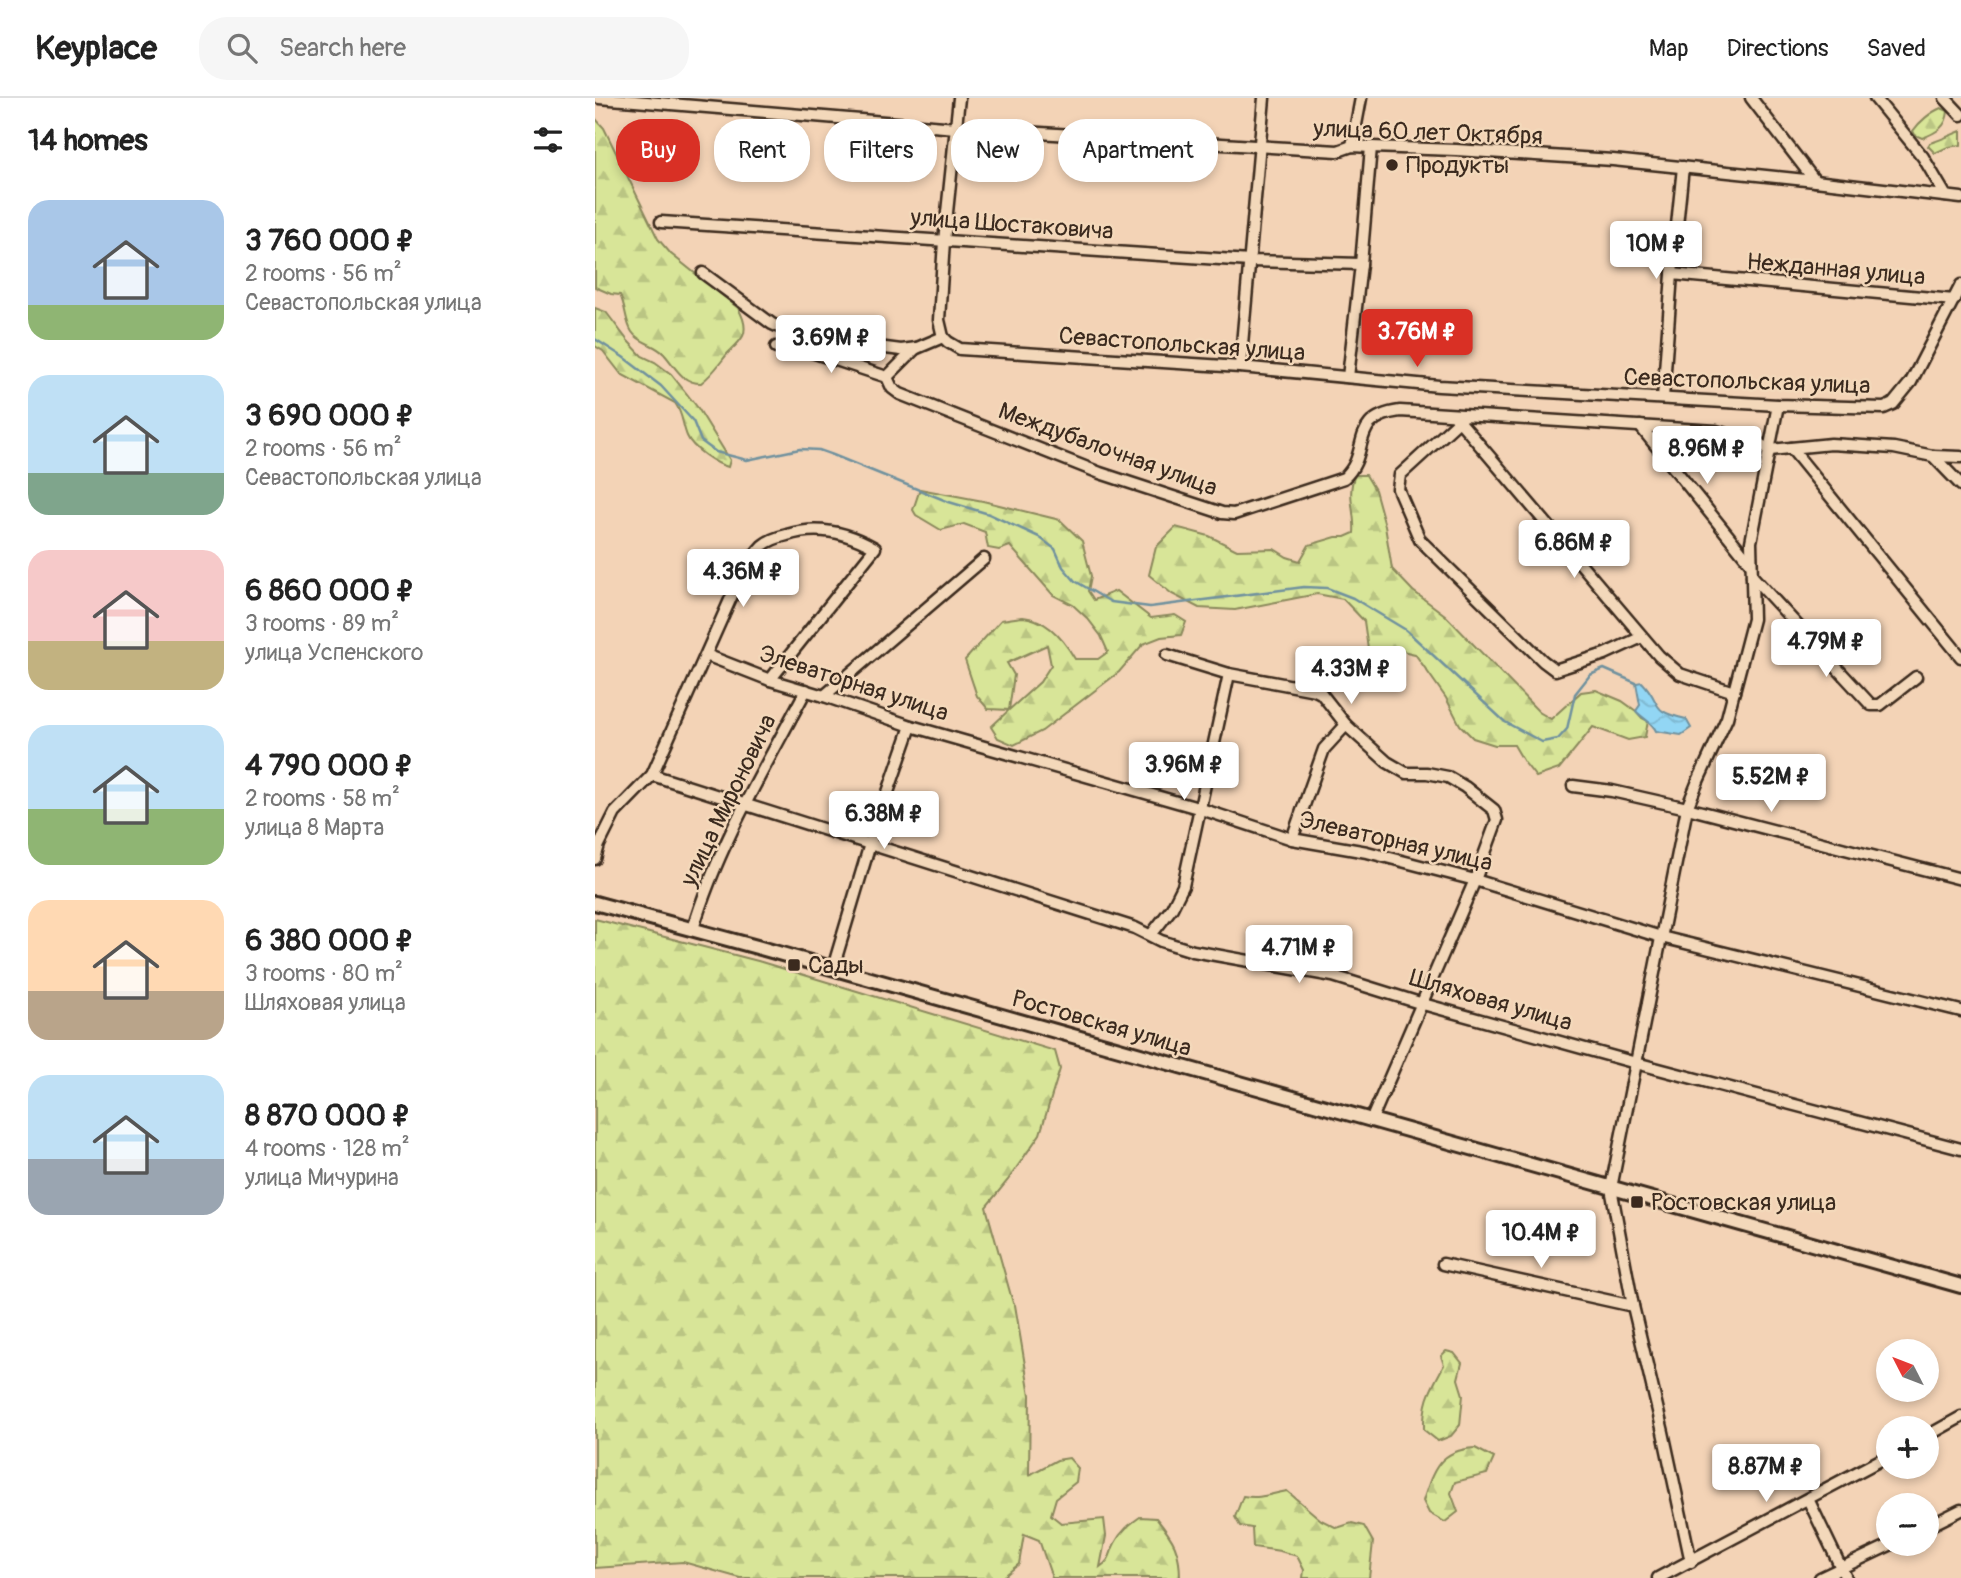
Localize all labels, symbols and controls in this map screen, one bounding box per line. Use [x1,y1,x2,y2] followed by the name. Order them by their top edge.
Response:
[199,17,689,80] search box
[35,28,157,69] text: Keyplace
[223,29,261,67] icon: search
[279,32,406,64] text: Search here
[1649,34,1689,63] text: Map
[1727,34,1828,63] text: Directions
[1866,34,1926,63] text: Saved
[1312,114,1543,151] street label: улица 60 лет Октября
[616,119,700,182] chip: Buy
[714,119,810,182] chip: Rent
[824,119,937,182] chip: Filters
[951,119,1044,182] chip: New
[1058,119,1218,182] chip: Apartment
[529,121,567,159] icon: filters
[28,122,148,159] text: 14 homes
[1406,151,1509,180] place label: Продукты
[1384,157,1400,173] marker: Продукты
[908,203,1114,246] street label: улица Шостаковича
[245,222,415,259] text: 3 760 000 ₽
[1607,222,1705,281] pin: 10M ₽
[84,228,168,312] icon: home
[1626,229,1686,258] text: 10M ₽
[1745,247,1927,292] street label: Нежданная улица
[245,259,402,288] text: 2 rooms · 56 m²
[245,288,482,317] text: Севастопольская улица
[1352,310,1482,369] pin: 3.76M ₽
[766,316,896,375] pin: 3.69M ₽
[1378,317,1456,346] text: 3.76M ₽
[1058,321,1306,368] street label: Севастопольская улица
[792,323,870,352] text: 3.69M ₽
[1623,363,1871,400] street label: Севастопольская улица
[994,396,1221,503] street label: Междубалочная улица
[245,397,414,434] text: 3 690 000 ₽
[84,403,168,487] icon: home
[1642,426,1772,486] pin: 8.96M ₽
[245,434,402,463] text: 2 rooms · 56 m²
[1668,434,1746,463] text: 8.96M ₽
[245,463,482,492] text: Севастопольская улица
[1509,520,1639,580] pin: 6.86M ₽
[1535,528,1613,557] text: 6.86M ₽
[678,550,808,609] pin: 4.36M ₽
[703,557,783,586] text: 4.36M ₽
[245,572,415,609] text: 6 860 000 ₽
[84,578,168,662] icon: home
[245,609,399,638] text: 3 rooms · 89 m²
[1761,620,1891,679] pin: 4.79M ₽
[1787,627,1865,656] text: 4.79M ₽
[245,638,423,667] text: улица Успенского
[755,639,952,728] street label: Элеваторная улица
[1286,646,1416,706] pin: 4.33M ₽
[1311,654,1391,683] text: 4.33M ₽
[674,709,783,892] street label: улица Мироновича
[1119,742,1249,802] pin: 3.96M ₽
[245,747,413,784] text: 4 790 000 ₽
[1145,750,1223,779] text: 3.96M ₽
[84,753,168,837] icon: home
[1706,754,1836,814] pin: 5.52M ₽
[1732,762,1810,791] text: 5.52M ₽
[245,784,400,813] text: 2 rooms · 58 m²
[819,792,949,851] pin: 6.38M ₽
[845,799,923,828] text: 6.38M ₽
[1296,805,1495,878] street label: Элеваторная улица
[245,813,384,842] text: улица 8 Марта
[245,922,414,959] text: 6 380 000 ₽
[1234,926,1364,985] pin: 4.71M ₽
[84,928,168,1012] icon: home
[1262,933,1336,962] text: 4.71M ₽
[808,951,864,980] place label: Сады
[786,957,802,973] marker: Сады
[245,959,403,988] text: 3 rooms · 80 m²
[1406,963,1575,1038] street label: Шляховая улица
[1009,984,1195,1063] street label: Ростовская улица
[245,988,406,1017] text: Шляховая улица
[245,1097,411,1134] text: 8 870 000 ₽
[84,1103,168,1187] icon: home
[245,1134,410,1163] text: 4 rooms · 128 m²
[245,1163,399,1192] text: улица Мичурина
[1651,1188,1836,1217] place label: Ростовская улица
[1629,1194,1645,1210] marker: Ростовская улица
[1476,1210,1606,1270] pin: 10.4M ₽
[1502,1218,1580,1247] text: 10.4M ₽
[1876,1339,1939,1402] north arrow
[1876,1339,1939,1556] map controls
[1876,1416,1939,1479] button: +
[1701,1444,1831,1504] pin: 8.87M ₽
[1728,1452,1804,1481] text: 8.87M ₽
[1876,1493,1939,1556] button: −

